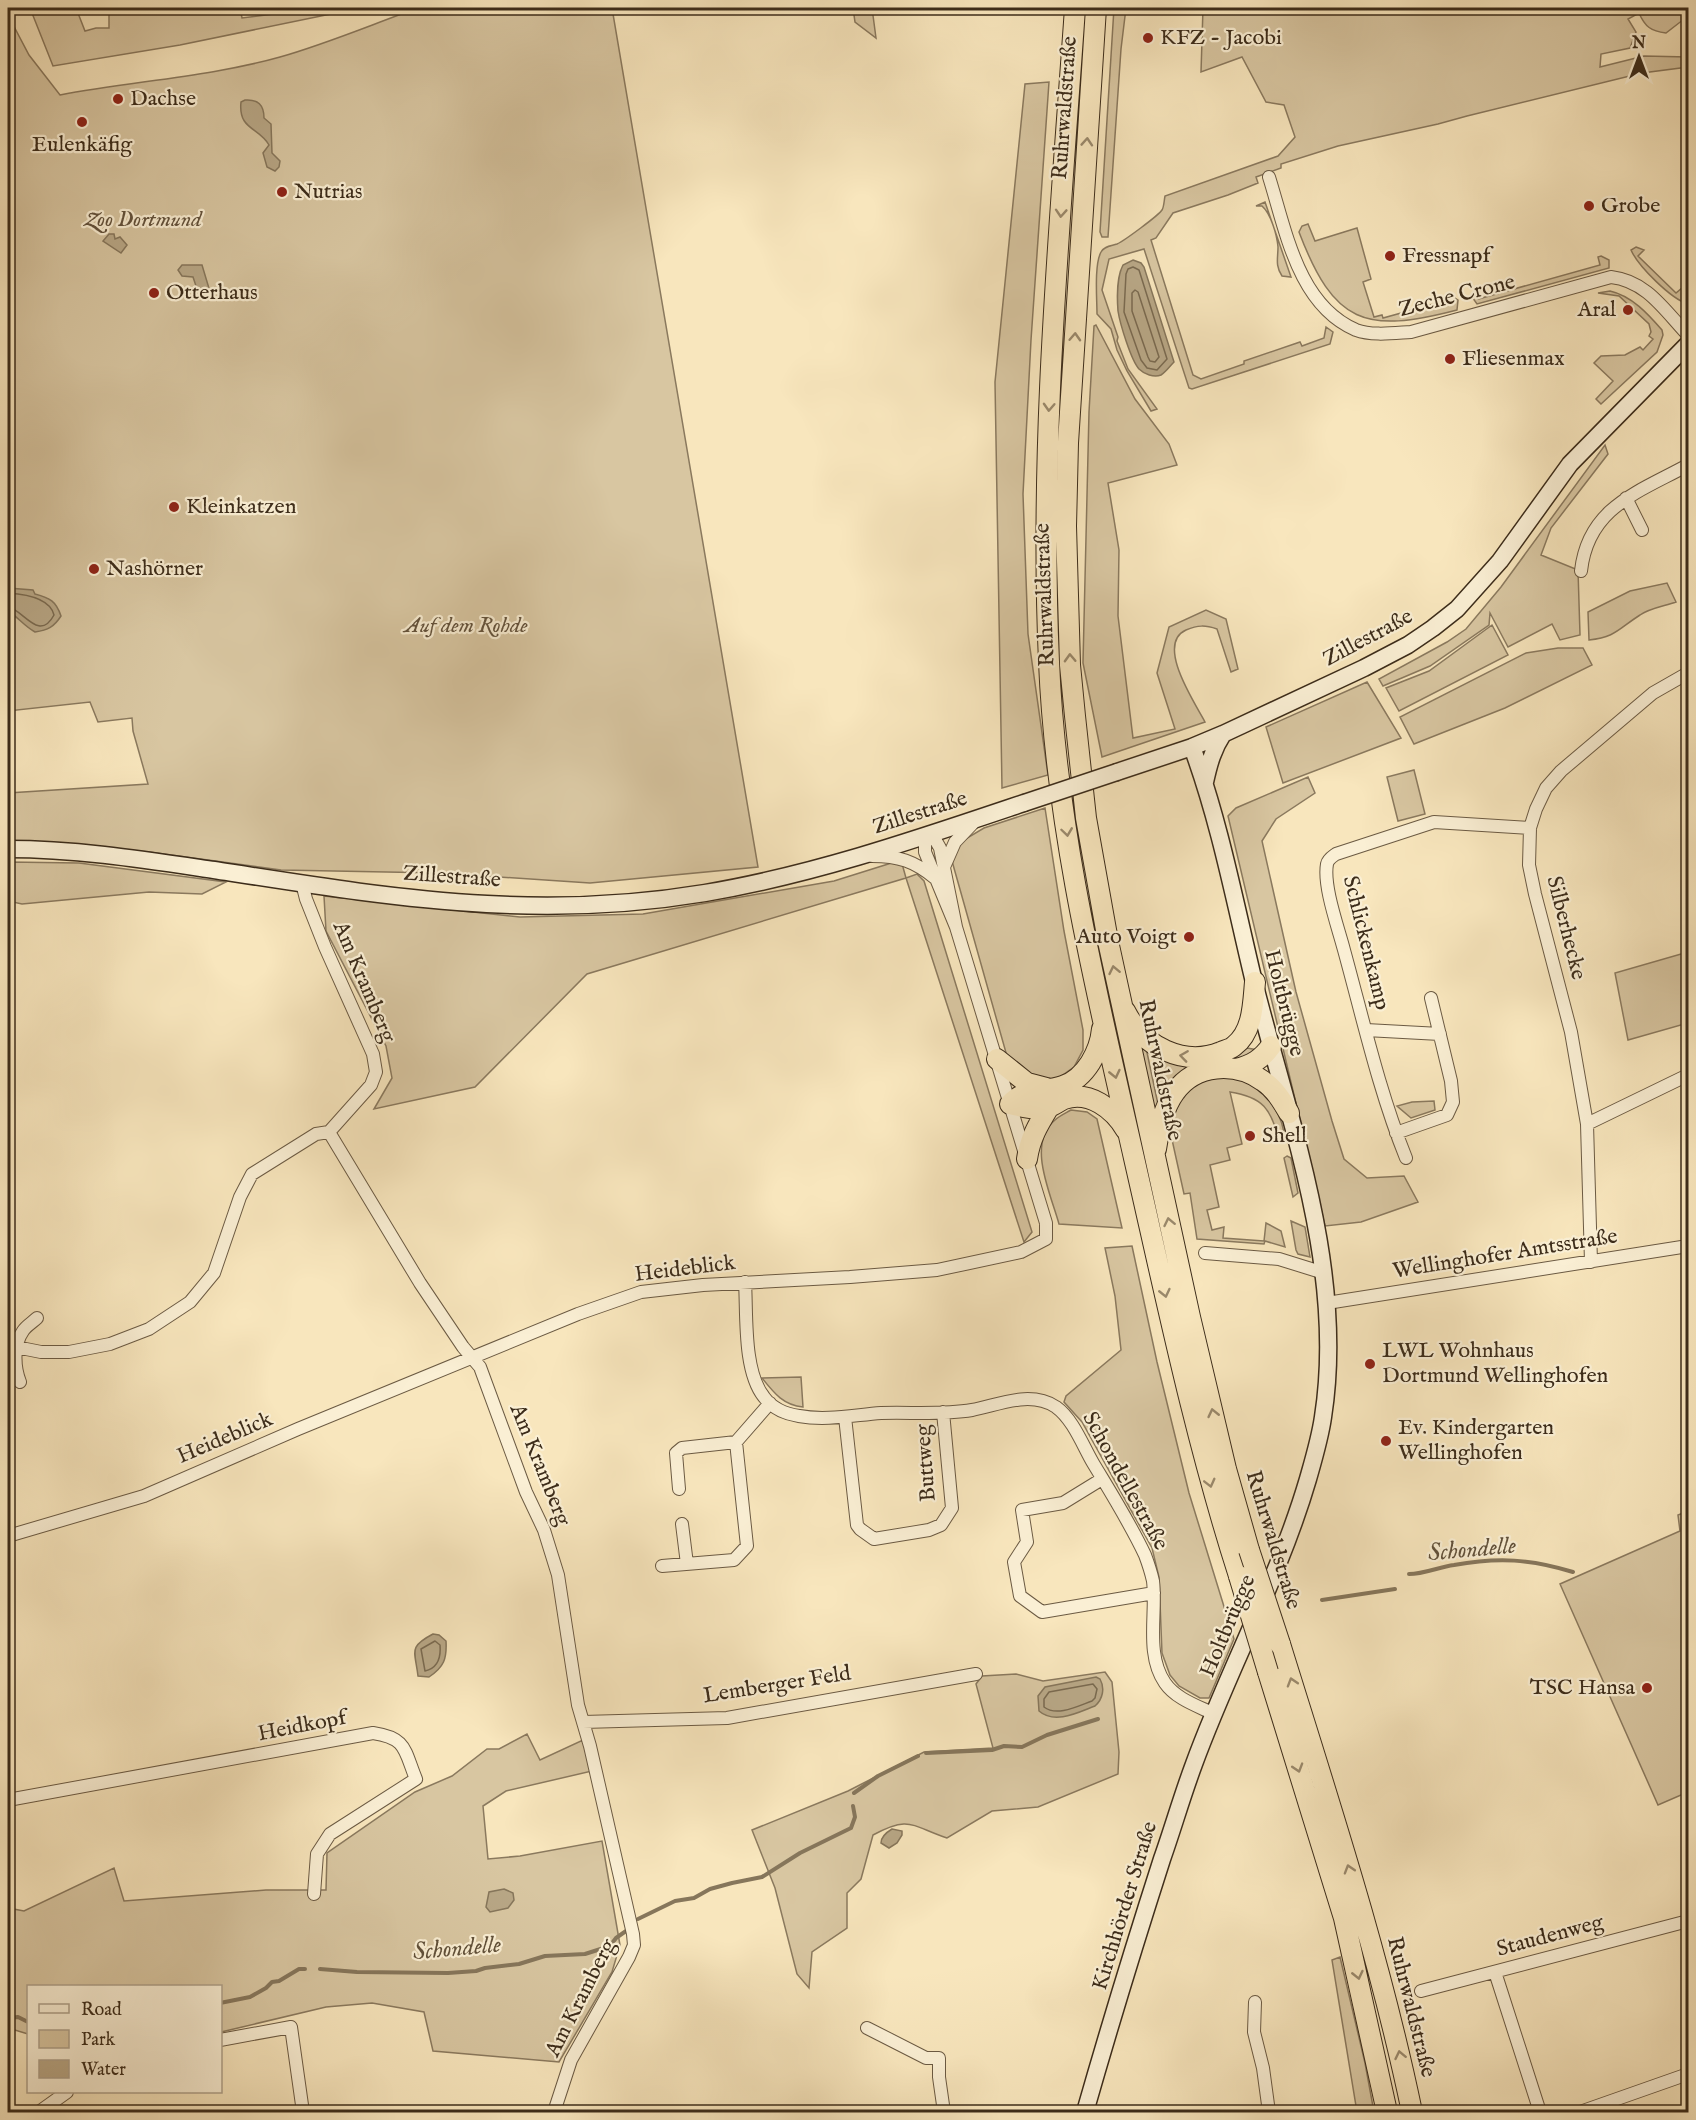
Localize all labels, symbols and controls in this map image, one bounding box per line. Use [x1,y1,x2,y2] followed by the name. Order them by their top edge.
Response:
[1160,24,1282,52] place label: KFZ - Jacobi
[1609,27,1669,87] north arrow
[1141,31,1155,45] marker: KFZ - Jacobi
[1631,34,1646,54] text: N
[1046,35,1084,181] street label: Ruhrwaldstraße
[130,85,196,113] place label: Dachse
[111,92,125,106] marker: Dachse
[75,115,89,129] marker: Eulenkäfig
[32,131,133,159] place label: Eulenkäfig
[1080,138,1093,147] one-way arrow
[294,178,363,206] place label: Nutrias
[275,185,289,199] marker: Nutrias
[1601,192,1660,220] place label: Grobe
[1582,199,1596,213] marker: Grobe
[82,206,203,234] park label: Zoo Dortmund
[1055,208,1068,217] one-way arrow
[1402,242,1494,270] place label: Fressnapf
[1383,249,1397,263] marker: Fressnapf
[1396,268,1518,324] street label: Zeche Crone
[166,279,258,307] place label: Otterhaus
[147,286,161,300] marker: Otterhaus
[1577,296,1616,324] place label: Aral
[1621,303,1635,317] marker: Aral
[1068,332,1081,341] one-way arrow
[1462,345,1565,373] place label: Fliesenmax
[1443,352,1457,366] marker: Fliesenmax
[1043,403,1056,412] one-way arrow
[186,493,297,521] place label: Kleinkatzen
[167,500,181,514] marker: Kleinkatzen
[1028,523,1062,667] street label: Ruhrwaldstraße
[106,555,203,583] place label: Nashörner
[87,562,101,576] marker: Nashörner
[1318,603,1418,673] street label: Zillestraße
[402,612,528,640] park label: Auf dem Rohde
[1064,653,1077,662] one-way arrow
[869,785,971,841] street label: Zillestraße
[1061,827,1073,837] one-way arrow
[402,860,502,894] street label: Zillestraße
[1336,873,1396,1013] street label: Schlickenkamp
[1540,873,1592,983] street label: Silberhecke
[326,916,402,1048] street label: Am Kramberg
[1075,923,1177,951] place label: Auto Voigt
[1182,930,1196,944] marker: Auto Voigt
[1257,947,1311,1059] street label: Holtbrügge
[1108,965,1121,975] one-way arrow
[1131,997,1189,1143] street label: Ruhrwaldstraße
[1179,1051,1189,1063] one-way arrow
[1107,1069,1120,1079] one-way arrow
[1262,1122,1307,1150] place label: Shell
[1243,1129,1257,1143] marker: Shell
[1164,1218,1177,1228] one-way arrow
[1391,1222,1619,1286] street label: Wellinghofer Amtsstraße
[633,1249,737,1289] street label: Heideblick
[1158,1287,1171,1297] one-way arrow
[1382,1337,1609,1390] place label: LWL Wohnhaus Dortmund Wellinghofen
[1363,1357,1377,1371] marker: LWL Wohnhaus Dortmund Wellinghofen
[502,1399,578,1531] street label: Am Kramberg
[173,1405,277,1471] street label: Heideblick
[1075,1407,1175,1555] street label: Schondellestraße
[1207,1408,1220,1418] one-way arrow
[1398,1414,1554,1467] place label: Ev. Kindergarten Wellinghofen
[909,1422,943,1503] street label: Buttweg
[1379,1434,1393,1448] marker: Ev. Kindergarten Wellinghofen
[1239,1467,1307,1613] street label: Ruhrwaldstraße
[1203,1477,1215,1488] one-way arrow
[1427,1531,1517,1569] water label: Schondelle
[1194,1570,1262,1682] street label: Holtbrügge
[701,1659,853,1711] street label: Lemberger Feld
[1530,1674,1635,1702] place label: TSC Hansa
[1286,1677,1299,1688] one-way arrow
[1640,1681,1654,1695] marker: TSC Hansa
[255,1703,353,1748] street label: Heidkopf
[1291,1762,1303,1773] one-way arrow
[1086,1818,1164,1994] street label: Kirchhörder Straße
[1344,1864,1356,1874] one-way arrow
[1494,1908,1608,1964] street label: Staudenweg
[412,1930,502,1968] water label: Schondelle
[539,1933,623,2063] street label: Am Kramberg
[1380,1934,1442,2080] street label: Ruhrwaldstraße
[1350,1970,1363,1980] one-way arrow
[27,1985,222,2093] legend
[81,1999,122,2022] text: Road
[81,2029,116,2052] text: Park
[1394,2050,1407,2060] one-way arrow
[81,2059,126,2082] text: Water

